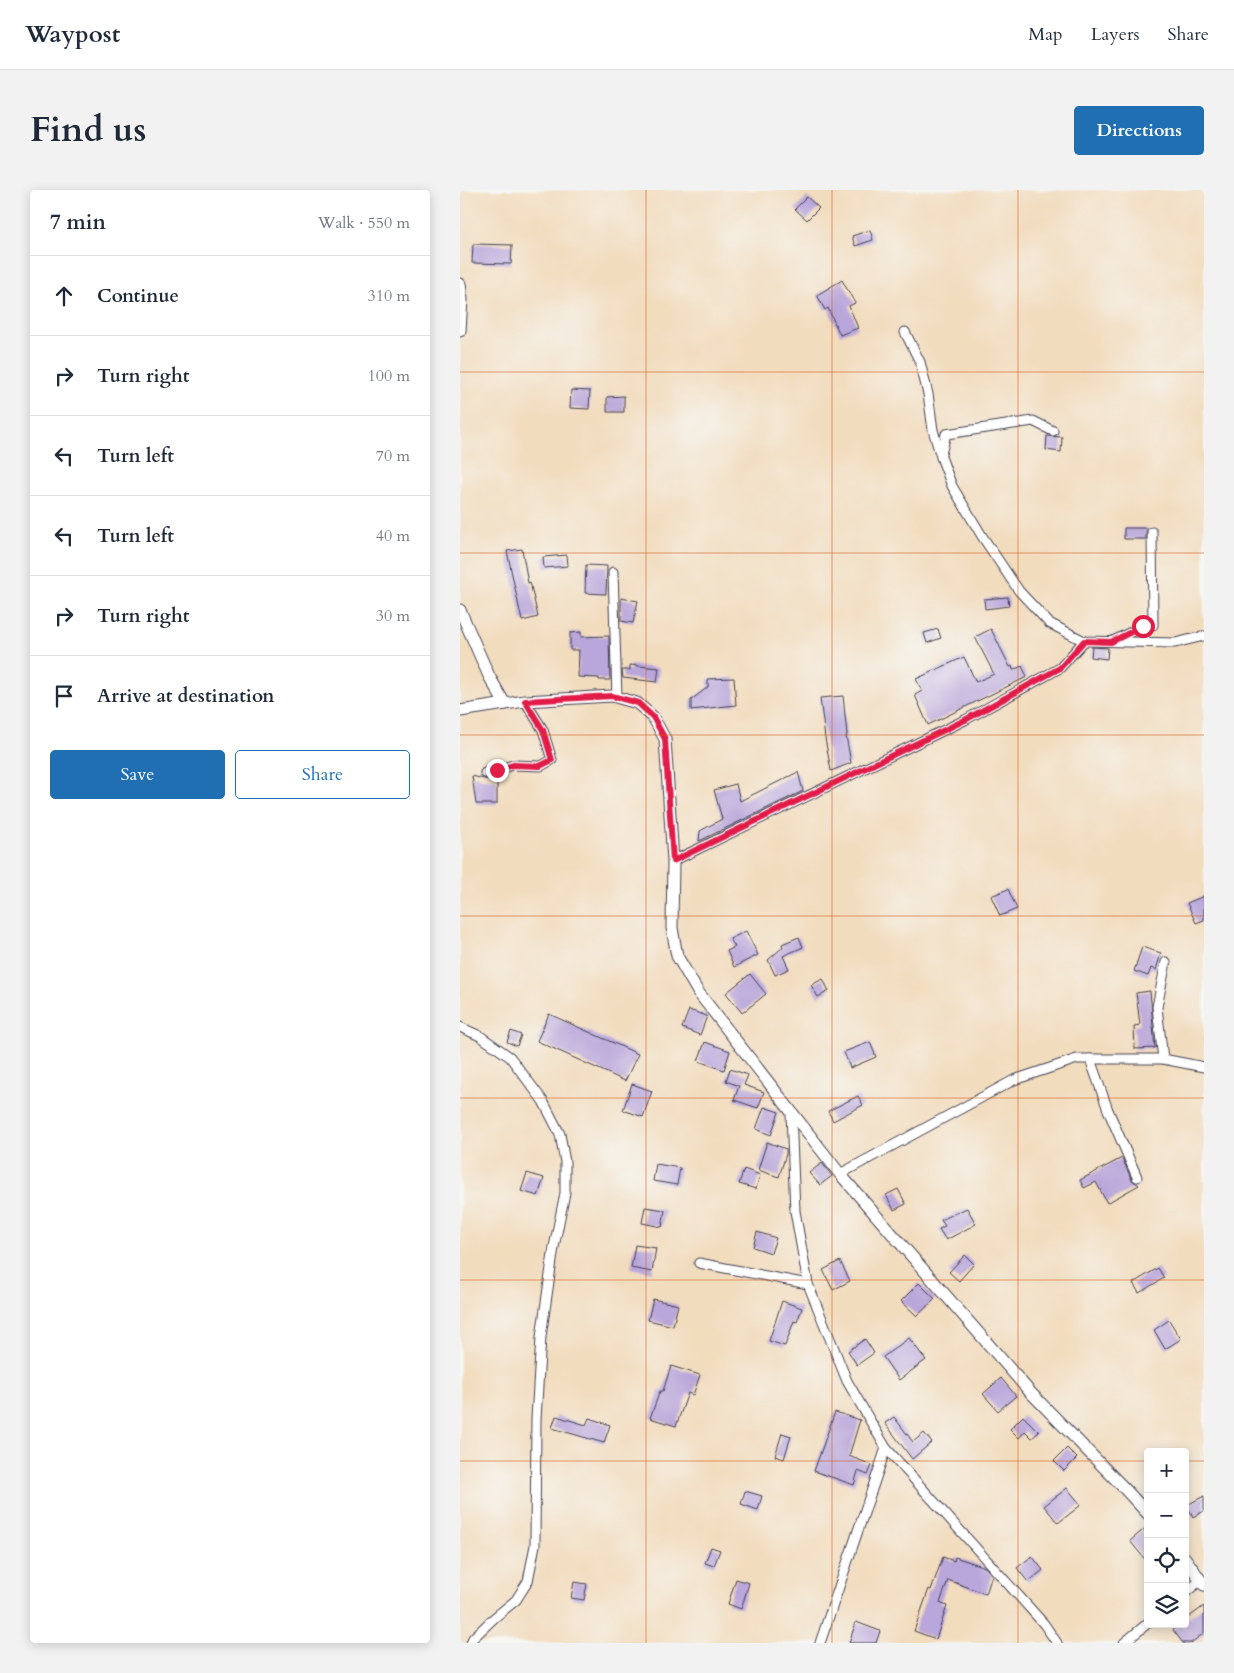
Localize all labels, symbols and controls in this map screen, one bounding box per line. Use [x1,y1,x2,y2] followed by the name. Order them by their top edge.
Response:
[25,18,120,51] text: Waypost
[1028,22,1063,47] text: Map
[1091,22,1140,47] text: Layers
[1168,22,1209,47] text: Share
[30,106,146,154] text: Find us
[1074,106,1204,155] button: Directions
[50,208,106,237] text: 7 min
[318,212,410,234] text: Walk · 550 m
[50,282,78,310] icon: ahead
[97,283,179,309] text: Continue
[368,285,410,307] text: 310 m
[50,362,78,390] icon: right
[97,363,189,389] text: Turn right
[368,365,410,387] text: 100 m
[50,442,78,470] icon: left
[97,443,174,469] text: Turn left
[376,445,410,467] text: 70 m
[50,522,78,550] icon: left
[97,523,174,549] text: Turn left
[376,525,410,547] text: 40 m
[50,602,78,630] icon: right
[97,603,189,629] text: Turn right
[376,605,410,627] text: 30 m
[1132,615,1155,638] route start
[50,682,78,710] icon: arrive
[97,683,274,709] text: Arrive at destination
[50,750,225,799] button: Save
[235,750,410,799] button: Share
[486,759,509,782] route end
[1144,1448,1189,1628] map controls
[1144,1448,1189,1493] button: +
[1144,1493,1189,1538] button: −
[1144,1538,1189,1583] button: locate
[1144,1583,1189,1628] button: layers

